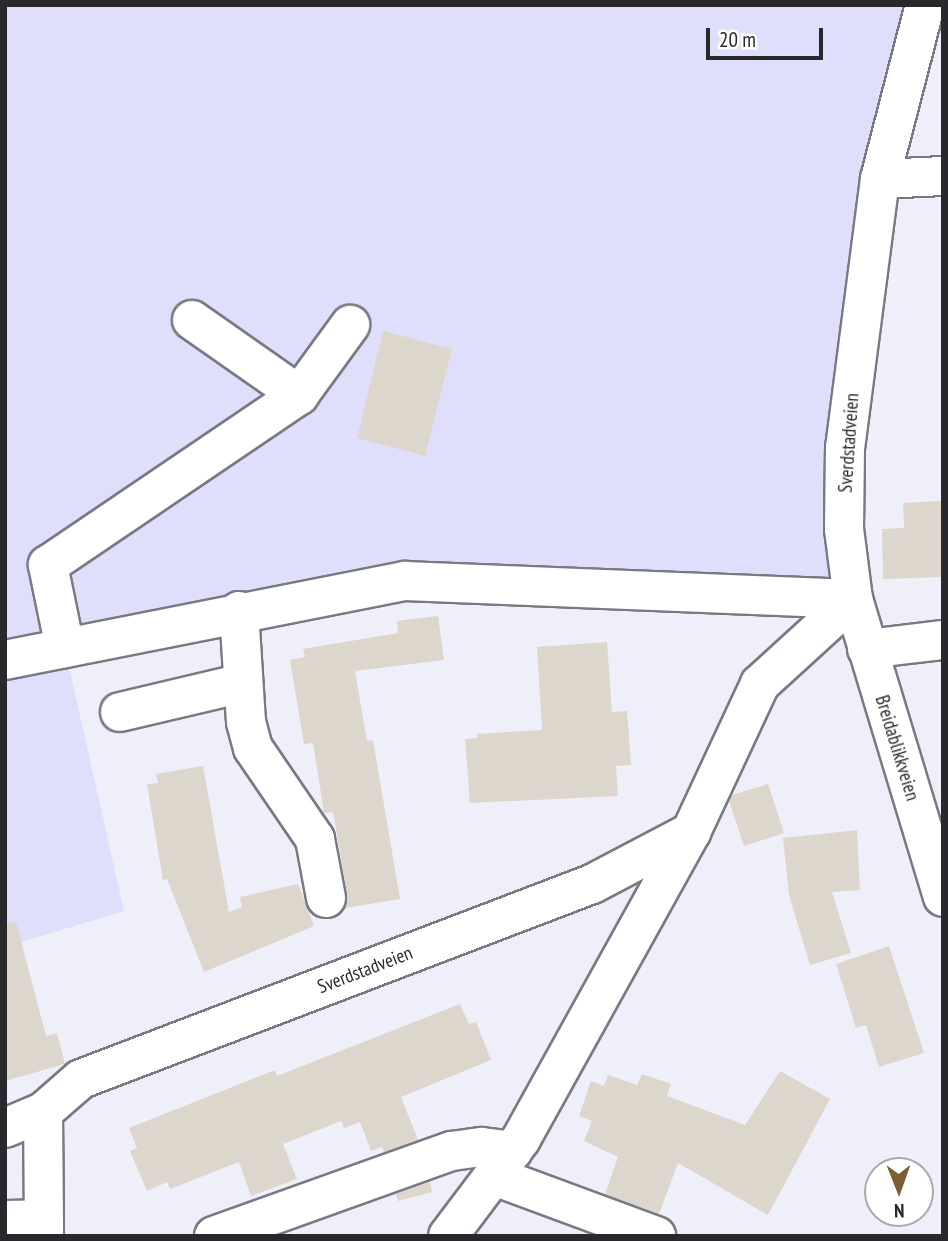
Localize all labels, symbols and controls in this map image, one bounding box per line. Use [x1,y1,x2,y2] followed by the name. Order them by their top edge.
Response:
[710,14,827,58] scale bar
[719,26,756,53] text: 20 m
[834,392,864,494] street label: Sverdstadveien
[870,693,924,803] street label: Breidablikkveien
[314,941,416,999] street label: Sverdstadveien
[864,1157,934,1227] north arrow
[894,1199,905,1223] text: N

